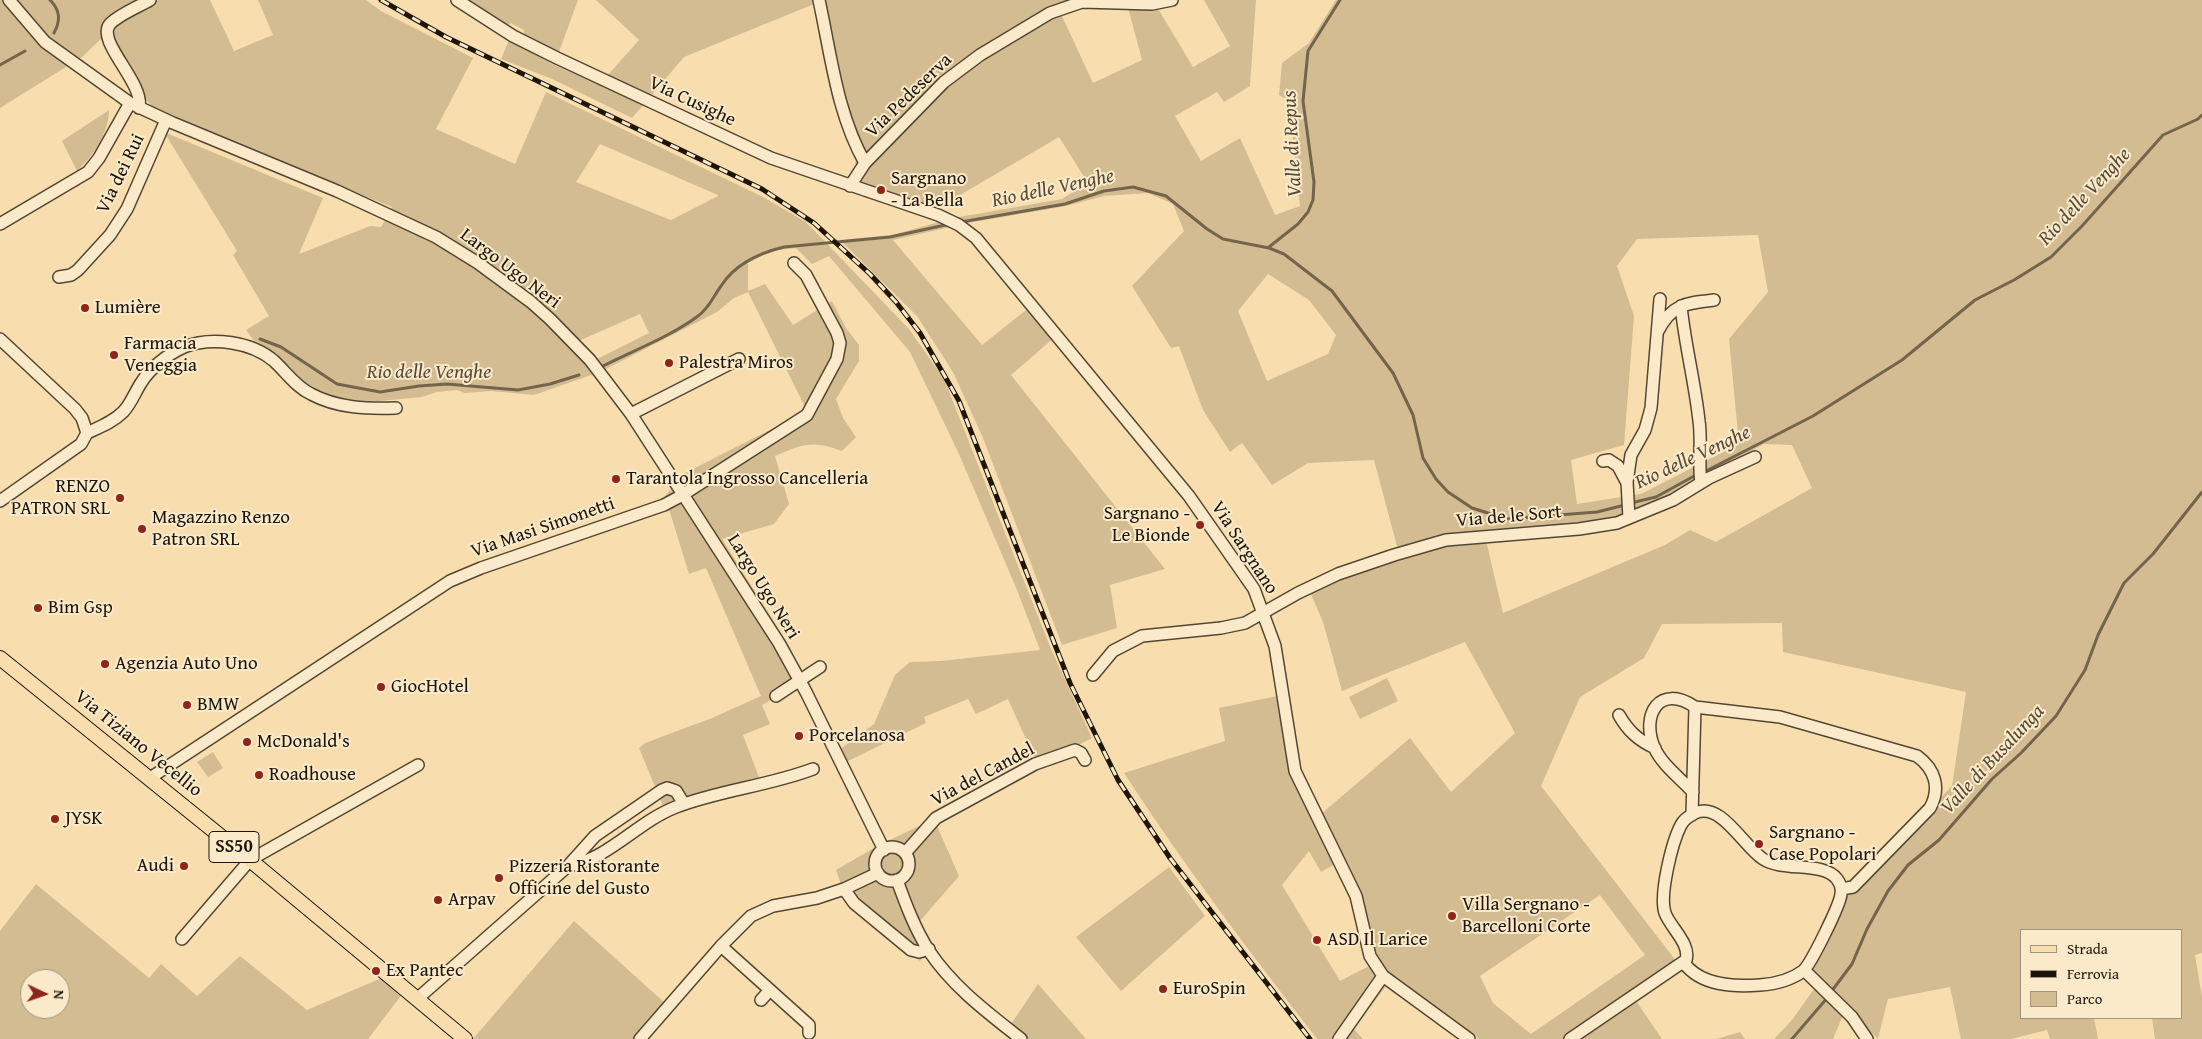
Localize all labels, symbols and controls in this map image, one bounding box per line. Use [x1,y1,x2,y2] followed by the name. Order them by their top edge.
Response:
[861,49,957,143] street label: Via Pedeserva
[645,72,739,132] street label: Via Cusighe
[1278,90,1308,198] water label: Valle di Repus
[92,130,150,218] street label: Via dei Rui
[2034,143,2136,251] water label: Rio delle Venghe
[990,164,1116,214] water label: Rio delle Venghe
[891,168,967,212] place label: Sargnano - La Bella
[875,184,887,196] marker: Sargnano - La Bella
[455,224,565,314] street label: Largo Ugo Neri
[95,297,161,319] place label: Lumière
[79,302,91,314] marker: Lumière
[124,333,197,377] place label: Farmacia Veneggia
[108,349,120,361] marker: Farmacia Veneggia
[679,352,793,374] place label: Palestra Miros
[663,357,675,369] marker: Palestra Miros
[367,361,491,385] water label: Rio delle Venghe
[1632,421,1754,495] water label: Rio delle Venghe
[626,468,868,490] place label: Tarantola Ingrosso Cancelleria
[610,473,622,485] marker: Tarantola Ingrosso Cancelleria
[11,476,110,520] place label: RENZO PATRON SRL
[114,492,126,504] marker: RENZO PATRON SRL
[468,493,618,563] street label: Via Masi Simonetti
[1205,497,1283,599] street label: Via Sargnano
[1455,501,1563,533] street label: Via de le Sort
[1104,503,1190,547] place label: Sargnano - Le Bionde
[152,507,290,551] place label: Magazzino Renzo Patron SRL
[1194,519,1206,531] marker: Sargnano - Le Bionde
[136,523,148,535] marker: Magazzino Renzo Patron SRL
[722,530,804,644] street label: Largo Ugo Neri
[48,597,113,619] place label: Bim Gsp
[32,602,44,614] marker: Bim Gsp
[115,653,258,675] place label: Agenzia Auto Uno
[99,658,111,670] marker: Agenzia Auto Uno
[391,676,469,698] place label: GiocHotel
[375,681,387,693] marker: GiocHotel
[70,686,206,802] street label: Via Tiziano Vecellio
[197,694,239,716] place label: BMW
[181,699,193,711] marker: BMW
[1936,700,2050,820] water label: Valle di Busalunga
[809,725,905,747] place label: Porcelanosa
[793,730,805,742] marker: Porcelanosa
[257,731,350,753] place label: McDonald's
[241,736,253,748] marker: McDonald's
[927,738,1039,812] street label: Via del Candel
[269,764,356,786] place label: Roadhouse
[253,769,265,781] marker: Roadhouse
[65,808,103,830] place label: JYSK
[49,813,61,825] marker: JYSK
[1769,822,1876,866] place label: Sargnano - Case Popolari
[209,832,259,862] road number: SS50
[1753,838,1765,850] marker: Sargnano - Case Popolari
[137,855,174,877] place label: Audi
[509,856,660,900] place label: Pizzeria Ristorante Officine del Gusto
[178,860,190,872] marker: Audi
[493,872,505,884] marker: Pizzeria Ristorante Officine del Gusto
[448,889,496,911] place label: Arpav
[432,894,444,906] marker: Arpav
[1462,894,1591,938] place label: Villa Sergnano - Barcelloni Corte
[1446,910,1458,922] marker: Villa Sergnano - Barcelloni Corte
[1327,929,1428,951] place label: ASD Il Larice
[2020,929,2182,1019] legend
[1311,934,1323,946] marker: ASD Il Larice
[2067,938,2108,959] text: Strada
[386,960,463,982] place label: Ex Pantec
[2067,963,2119,984] text: Ferrovia
[370,965,382,977] marker: Ex Pantec
[20,969,70,1019] north arrow
[1173,978,1246,1000] place label: EuroSpin
[1157,983,1169,995] marker: EuroSpin
[2067,988,2102,1009] text: Parco
[49,990,69,1000] text: N

